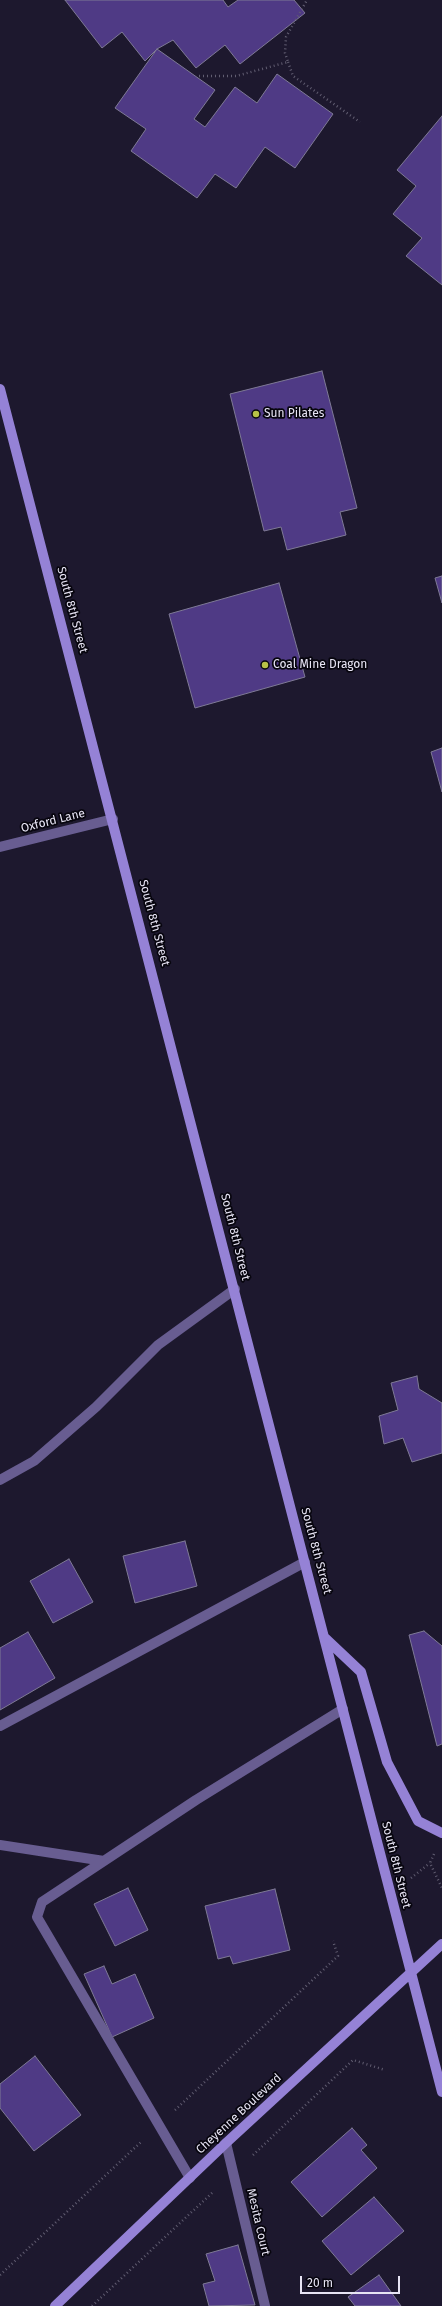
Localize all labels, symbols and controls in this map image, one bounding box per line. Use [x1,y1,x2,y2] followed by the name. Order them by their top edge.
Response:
[264,407,324,421] place label: Sun Pilates
[251,409,261,419] marker: Sun Pilates
[54,565,90,655] street label: South 8th Street
[273,658,367,672] place label: Coal Mine Dragon
[260,660,270,670] marker: Coal Mine Dragon
[19,806,87,836] street label: Oxford Lane
[136,878,172,968] street label: South 8th Street
[217,1192,253,1282] street label: South 8th Street
[298,1506,334,1596] street label: South 8th Street
[378,1820,414,1910] street label: South 8th Street
[193,2071,285,2157] street label: Cheyenne Boulevard
[243,2187,273,2257] street label: Mesita Court
[302,2268,402,2294] scale bar
[307,2276,333,2290] text: 20 m

